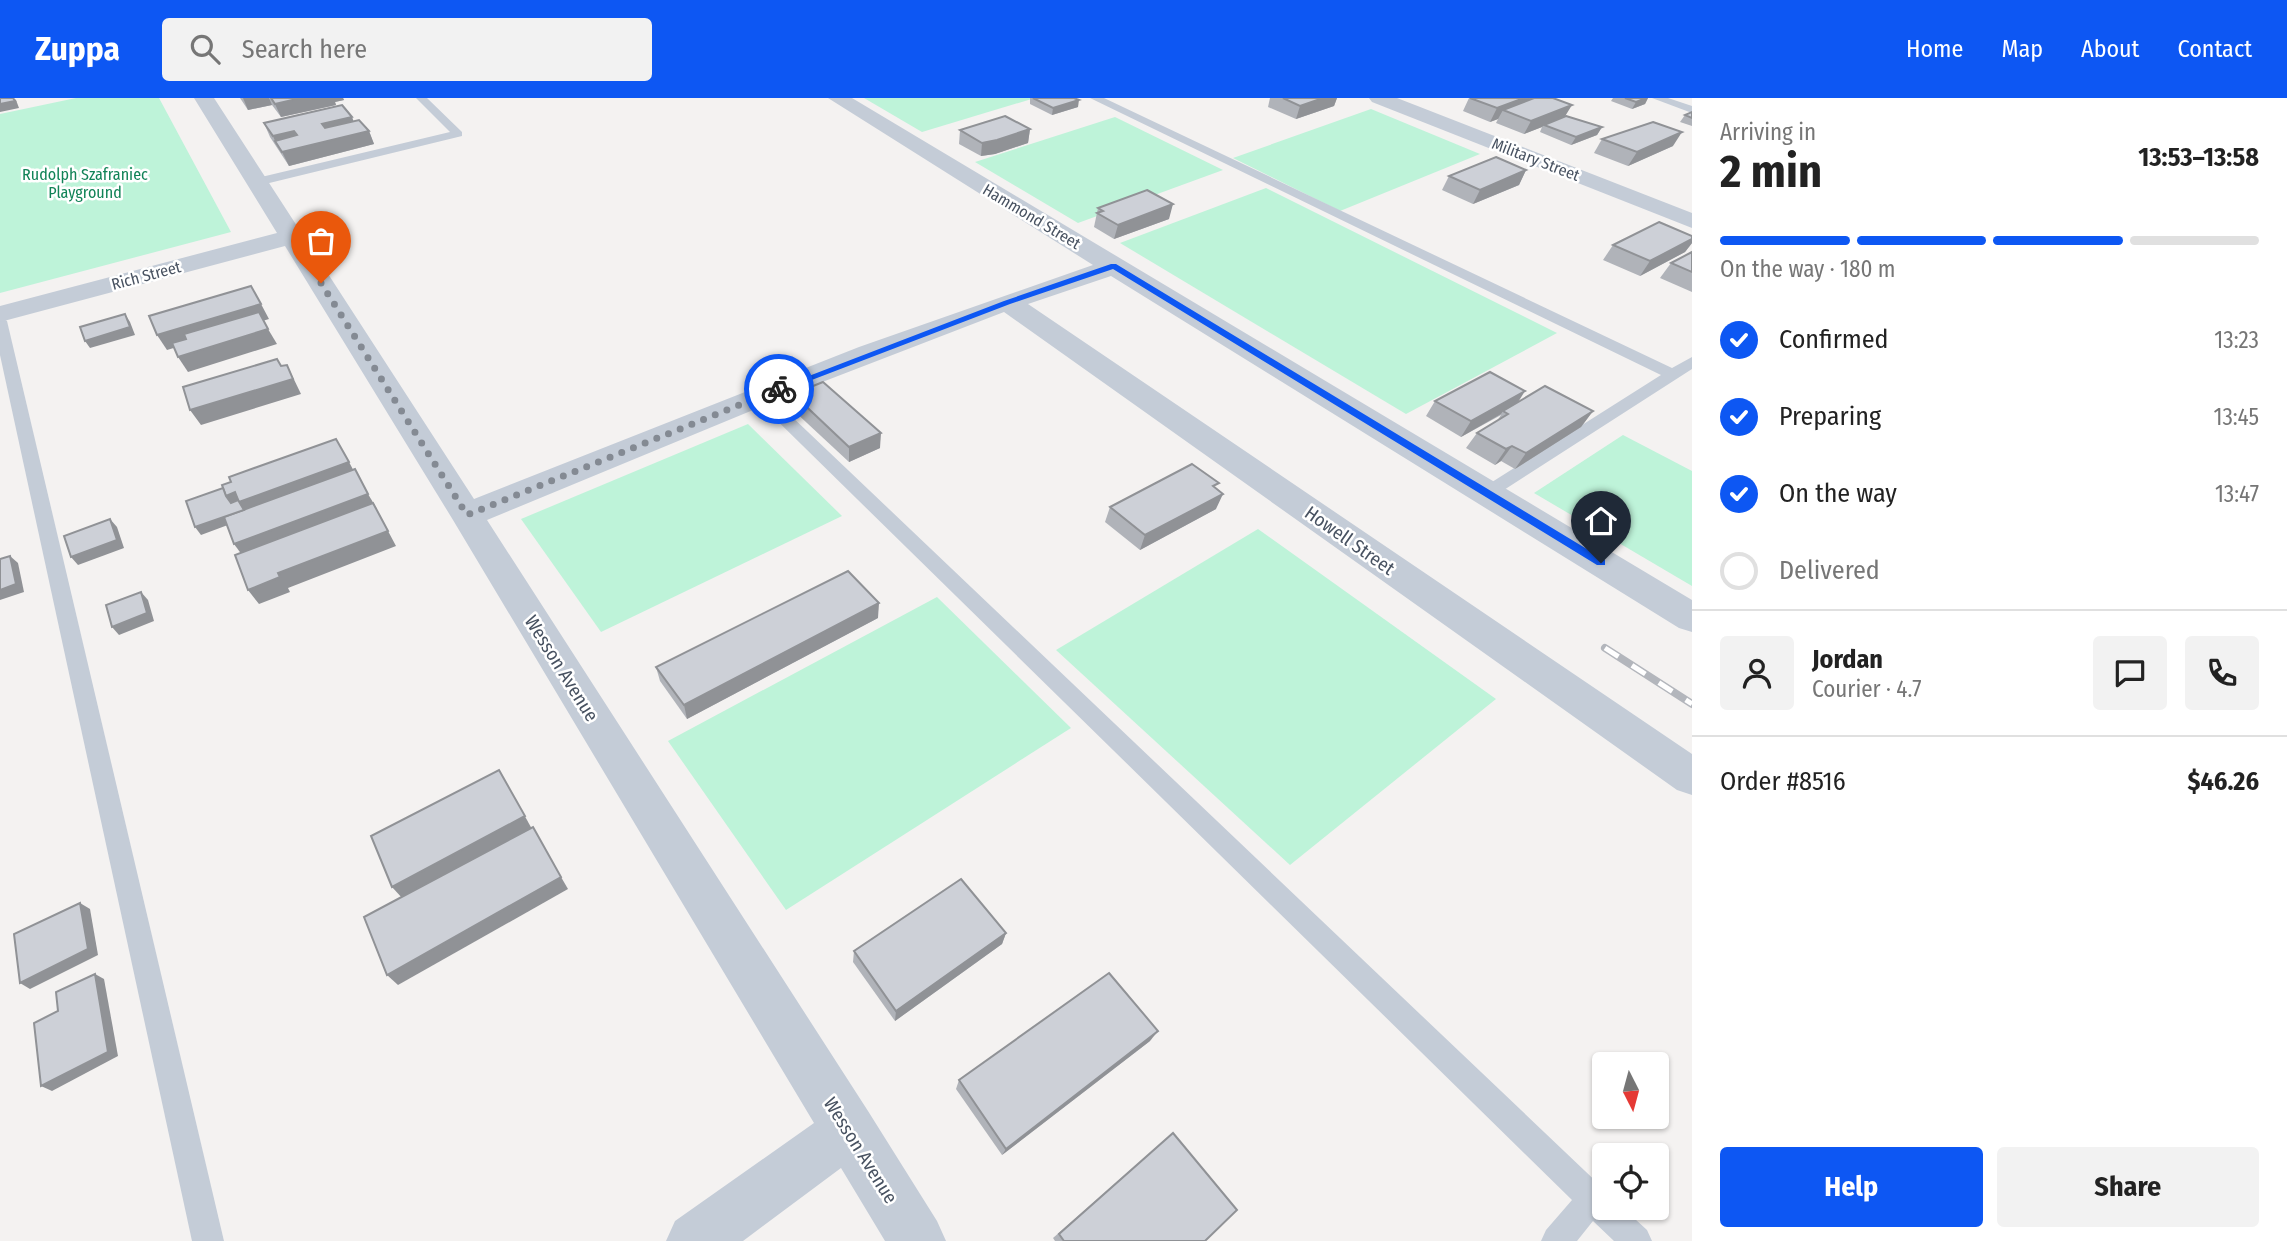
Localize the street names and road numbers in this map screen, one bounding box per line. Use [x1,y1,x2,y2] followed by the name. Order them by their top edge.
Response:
[1489,134,1583,185] street label: Military Street
[979,180,1085,253] street label: Hammond Street
[109,257,184,294] street label: Rich Street
[1300,501,1400,580] street label: Howell Street
[520,611,603,726] street label: Wesson Avenue
[819,1093,902,1208] street label: Wesson Avenue

